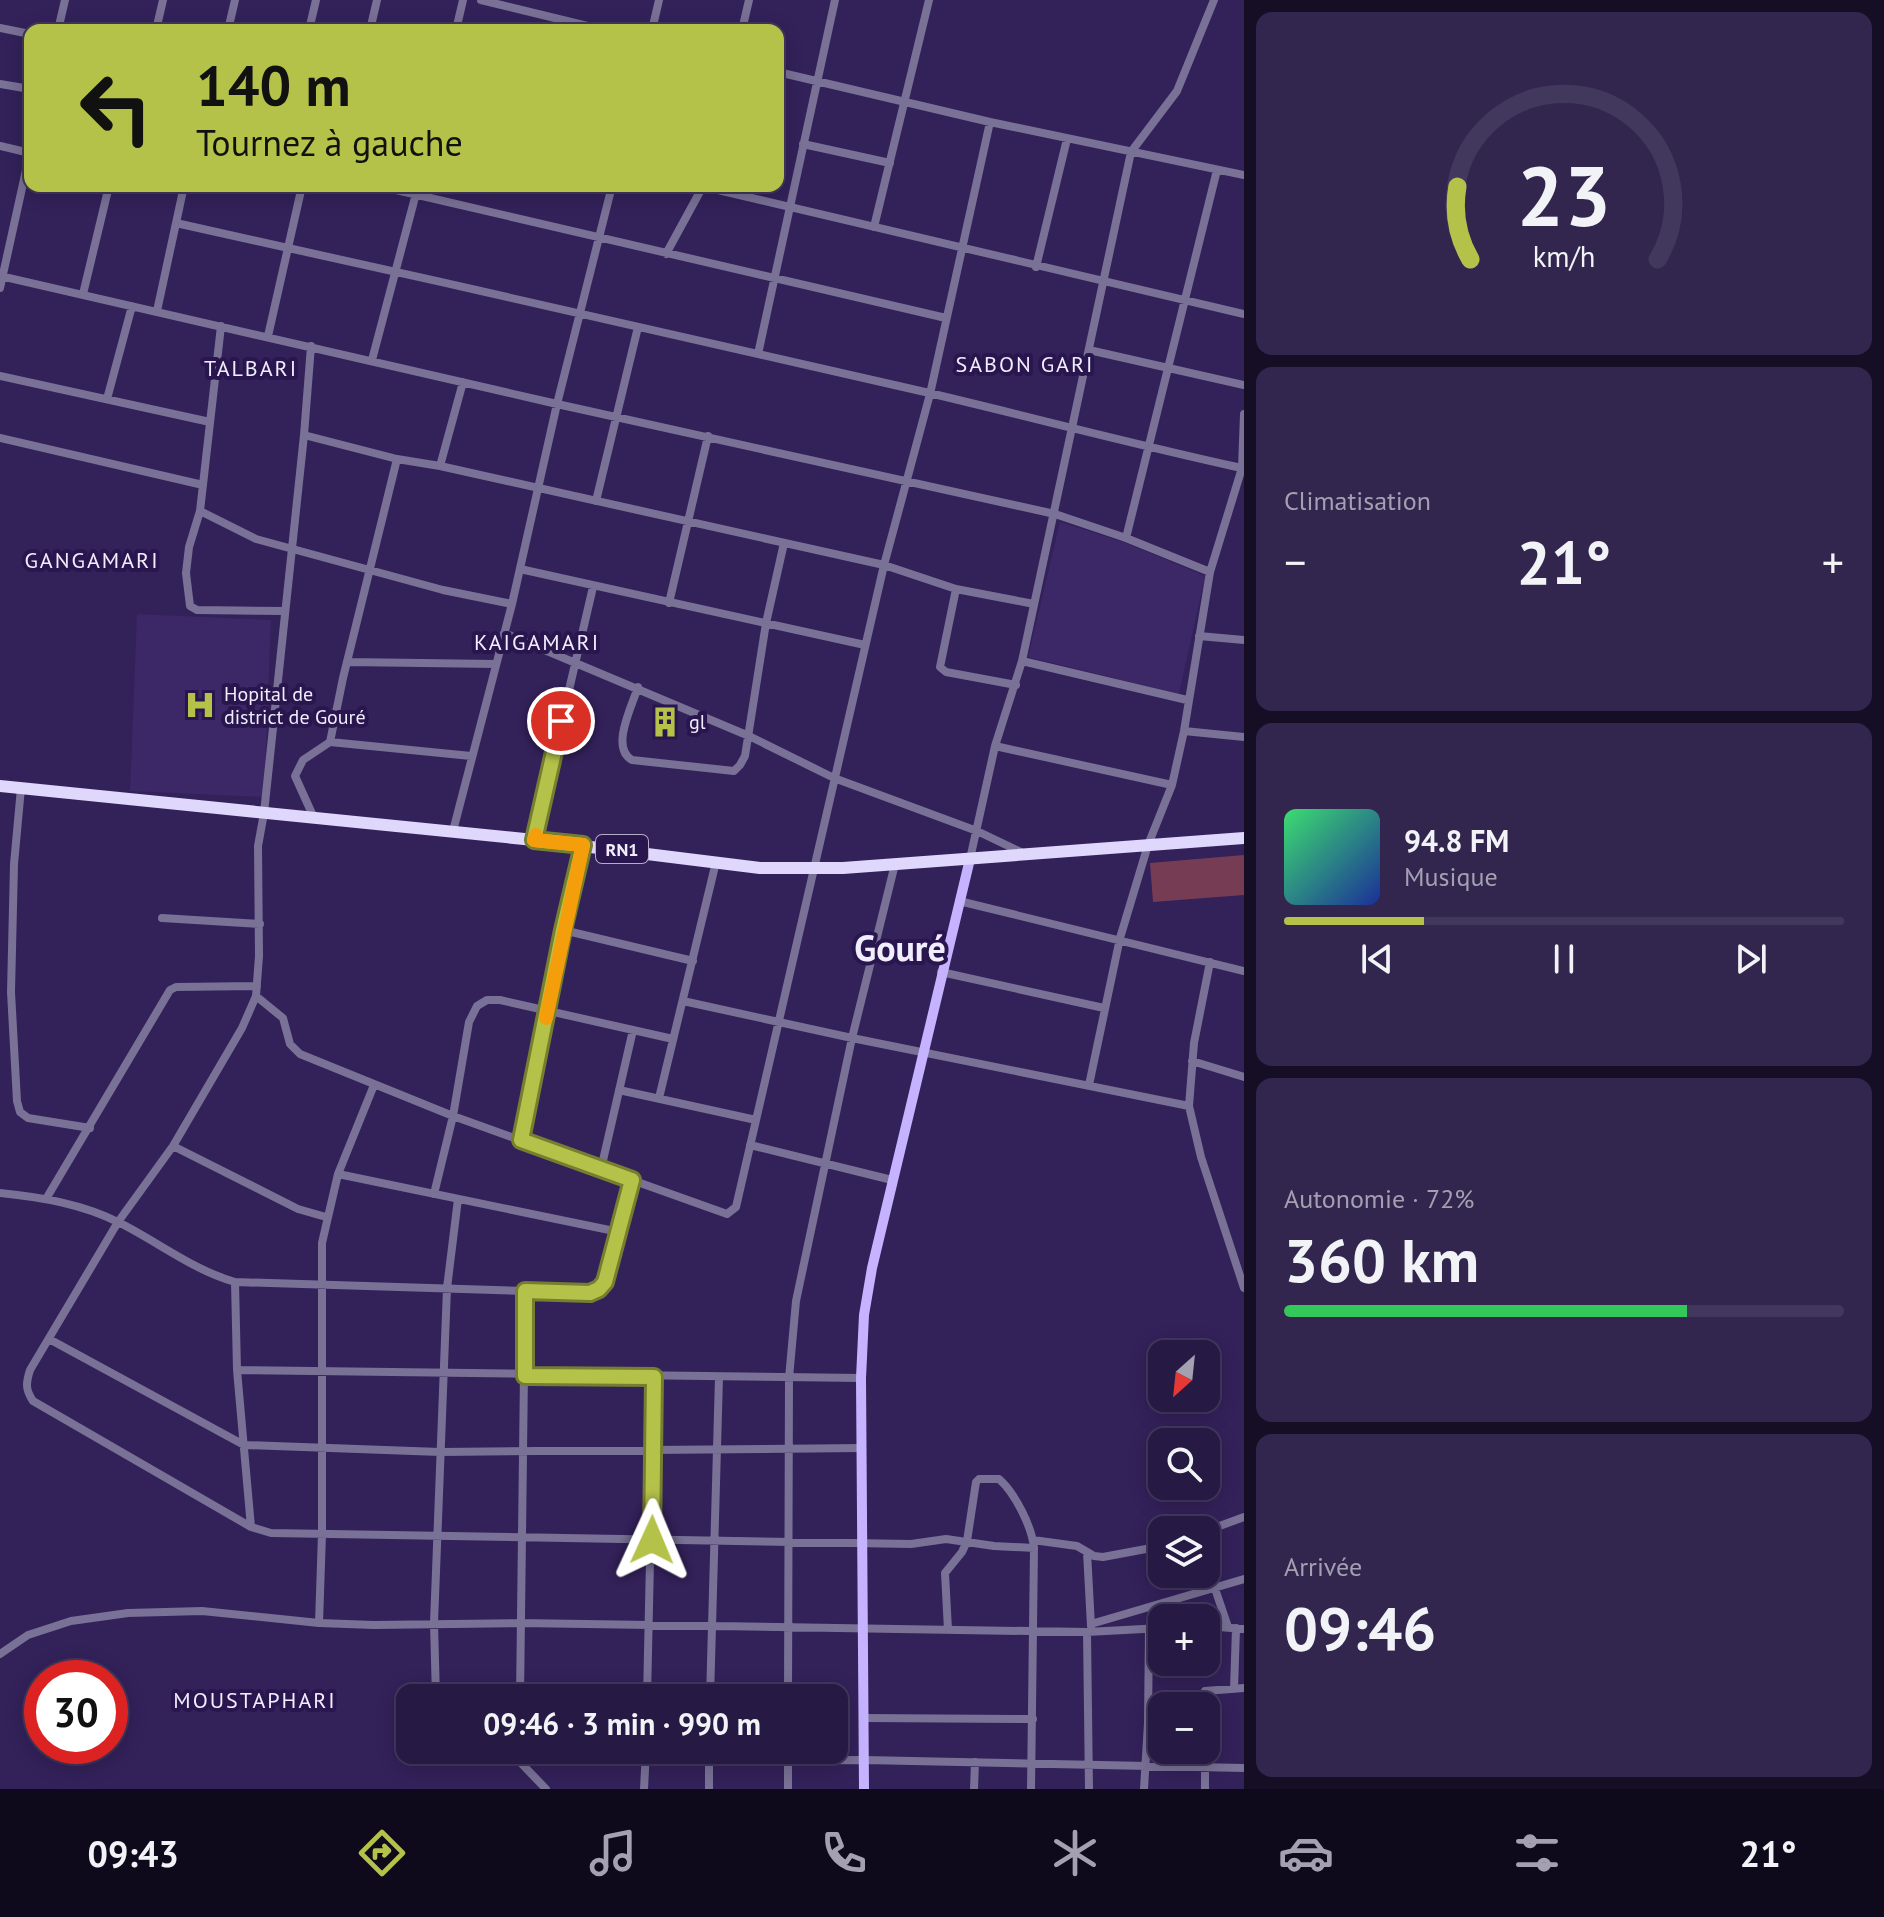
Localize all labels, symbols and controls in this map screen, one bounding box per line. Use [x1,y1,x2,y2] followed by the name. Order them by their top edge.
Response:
[196,49,351,121] text: 140 m
[64,56,168,160] icon: left
[196,119,463,166] text: Tournez à gauche
[1517,140,1611,248] text: 23
[1533,238,1595,275] text: km/h
[956,350,1094,378] district label: SABON GARI
[204,354,298,382] district label: TALBARI
[1284,484,1431,517] text: Climatisation
[1517,523,1611,601] text: 21°
[1284,533,1306,590] text: −
[1822,533,1844,590] text: +
[24,546,160,574] district label: GANGAMARI
[474,628,600,656] district label: KAIGAMARI
[224,681,366,730] place label: Hopital de district de Gouré
[527,687,595,755] pin
[183,688,217,722] hospital icon: Hopital de district de Gouré
[539,699,583,743] icon: arrive
[648,705,682,739] building icon: gl
[689,709,706,735] place label: gl
[1404,821,1509,860] text: 94.8 FM
[596,835,648,863] road number: RN1
[1404,860,1498,893] text: Musique
[854,924,946,971] district label: Gouré
[1355,937,1399,981] icon: previous
[1542,937,1586,981] icon: pause
[1729,937,1773,981] icon: next
[1284,1182,1474,1215] text: Autonomie · 72%
[1284,1221,1479,1299] text: 360 km
[1148,1340,1220,1412] north arrow
[1148,1340,1220,1764] map controls
[1148,1428,1220,1500] button: search
[610,1498,694,1582] position arrow
[1148,1516,1220,1588] button: layers
[1284,1550,1362,1583] text: Arrivée
[1284,1589,1436,1667] text: 09:46
[1148,1604,1220,1676] button: +
[24,1660,128,1764] speed limit sign: 30
[173,1686,337,1714] district label: MOUSTAPHARI
[1148,1692,1220,1764] button: −
[483,1704,761,1743] text: 09:46 · 3 min · 990 m
[354,1825,410,1881] icon: directions
[585,1825,641,1881] icon: music
[816,1825,872,1881] icon: phone
[1047,1825,1103,1881] icon: climate
[1278,1825,1334,1881] icon: car
[1509,1825,1565,1881] icon: filters
[88,1830,179,1877] text: 09:43
[1740,1830,1796,1877] text: 21°

